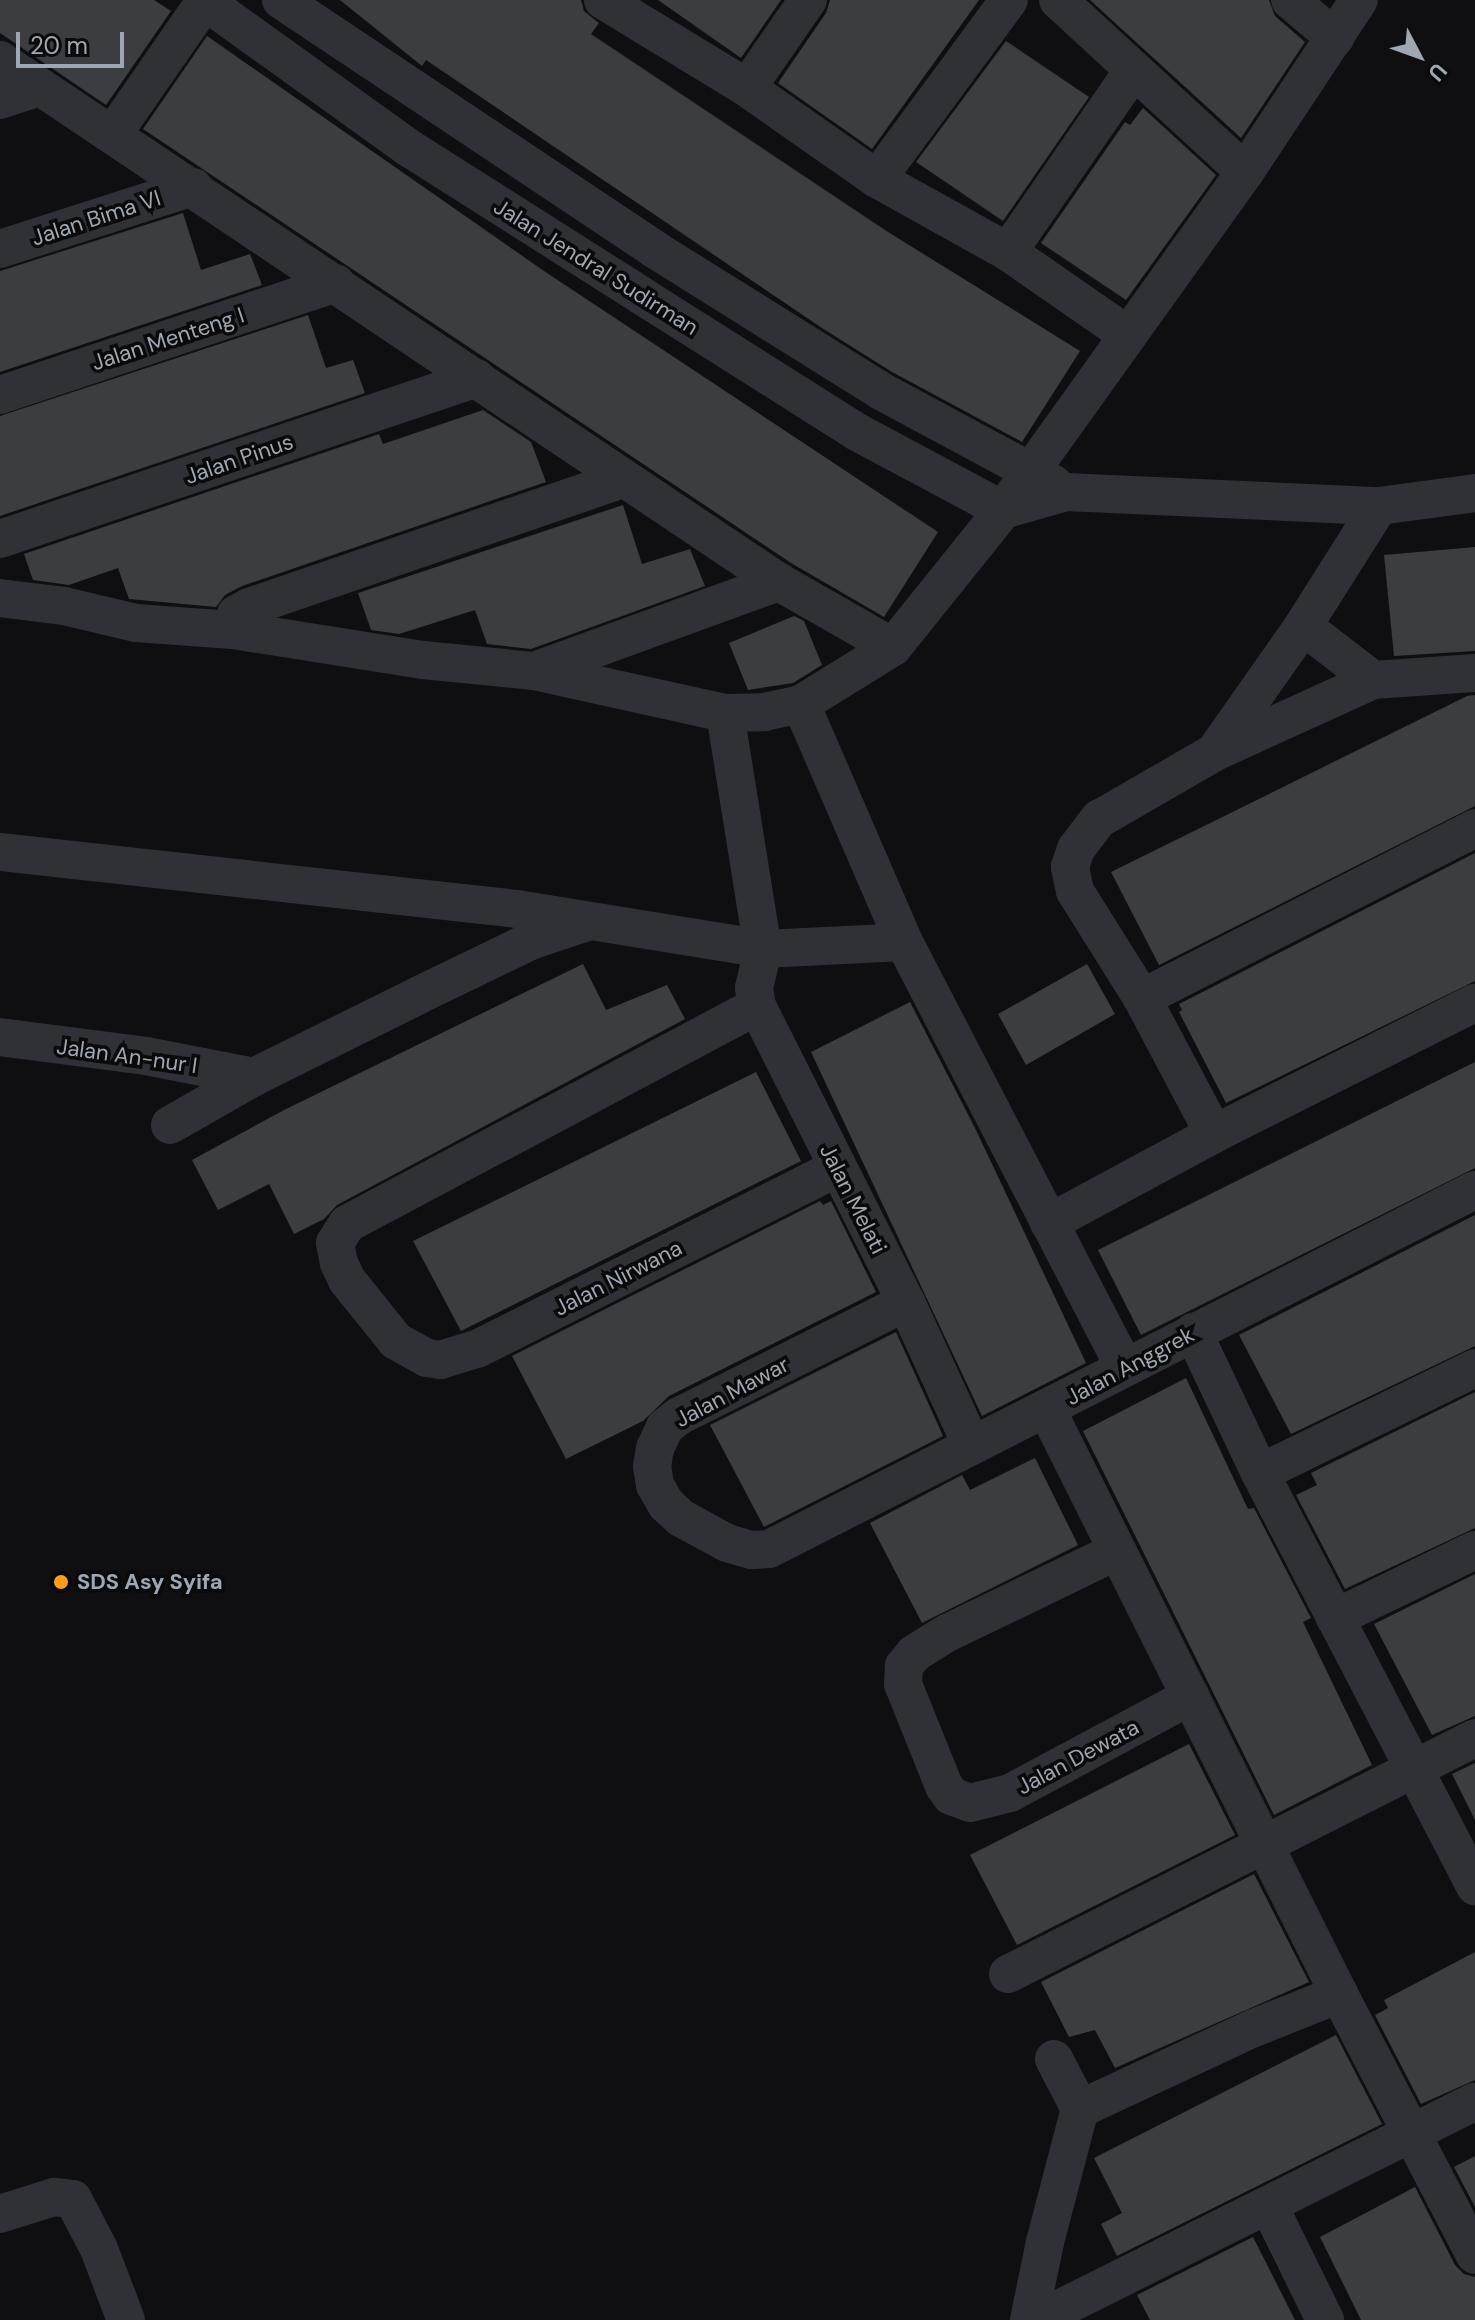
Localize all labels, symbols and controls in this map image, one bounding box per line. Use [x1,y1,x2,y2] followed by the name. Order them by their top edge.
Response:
[20,16,128,66] scale bar
[1379,16,1459,96] north arrow
[30,30,88,61] text: 20 m
[1422,57,1453,87] text: U
[28,185,164,251] street label: Jalan Bima VI
[489,193,703,341] street label: Jalan Jendral Sudirman
[88,302,248,376] street label: Jalan Menteng I
[181,428,297,490] street label: Jalan Pinus
[55,1033,199,1079] street label: Jalan An-nur I
[814,1140,892,1258] street label: Jalan Melati
[550,1234,686,1322] street label: Jalan Nirwana
[1061,1321,1199,1411] street label: Jalan Anggrek
[671,1351,793,1433] street label: Jalan Mawar
[77,1569,223,1595] place label: SDS Asy Syifa
[52,1573,70,1591] marker: SDS Asy Syifa
[1013,1714,1143,1800] street label: Jalan Dewata

